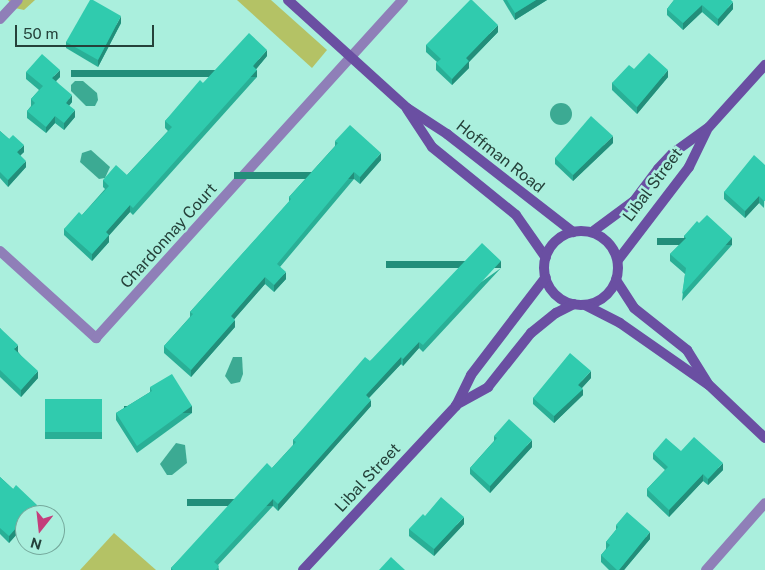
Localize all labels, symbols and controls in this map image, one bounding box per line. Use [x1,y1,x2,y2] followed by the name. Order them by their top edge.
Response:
[18,15,156,47] scale bar
[23,25,58,42] text: 50 m
[452,117,548,197] street label: Hoffman Road
[619,144,687,226] street label: Libal Street
[117,179,221,293] street label: Chardonnay Court
[331,440,405,516] street label: Libal Street
[15,505,65,555] north arrow
[29,534,44,553] text: N

